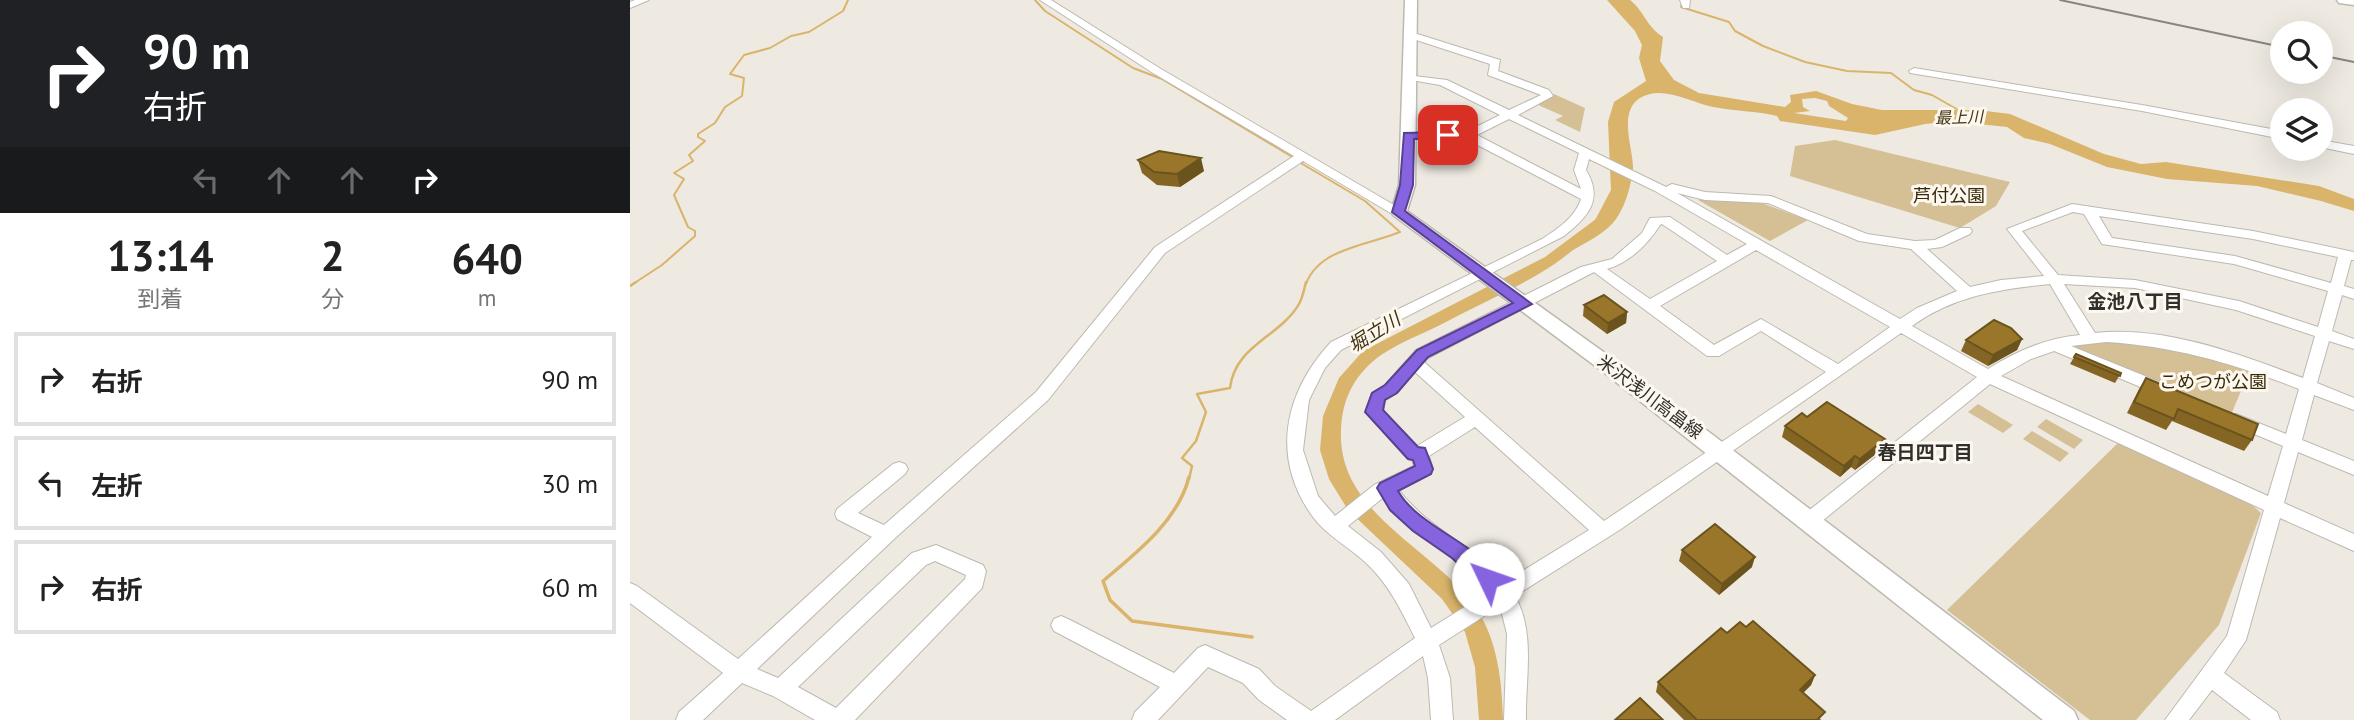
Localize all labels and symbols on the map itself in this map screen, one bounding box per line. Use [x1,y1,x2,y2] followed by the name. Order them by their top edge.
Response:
[1418,105,1478,165] pin
[1935,106,1985,128] water label: 最上川
[1913,184,1985,207] park label: 芦付公園
[2087,289,2183,313] district label: 金池八丁目
[1343,306,1406,357] water label: 堀立川
[1593,350,1708,444] street label: 米沢浅川高畠線
[2159,370,2267,393] park label: こめつが公園
[1877,440,1973,464] district label: 春日四丁目
[1451,542,1525,616] position arrow

